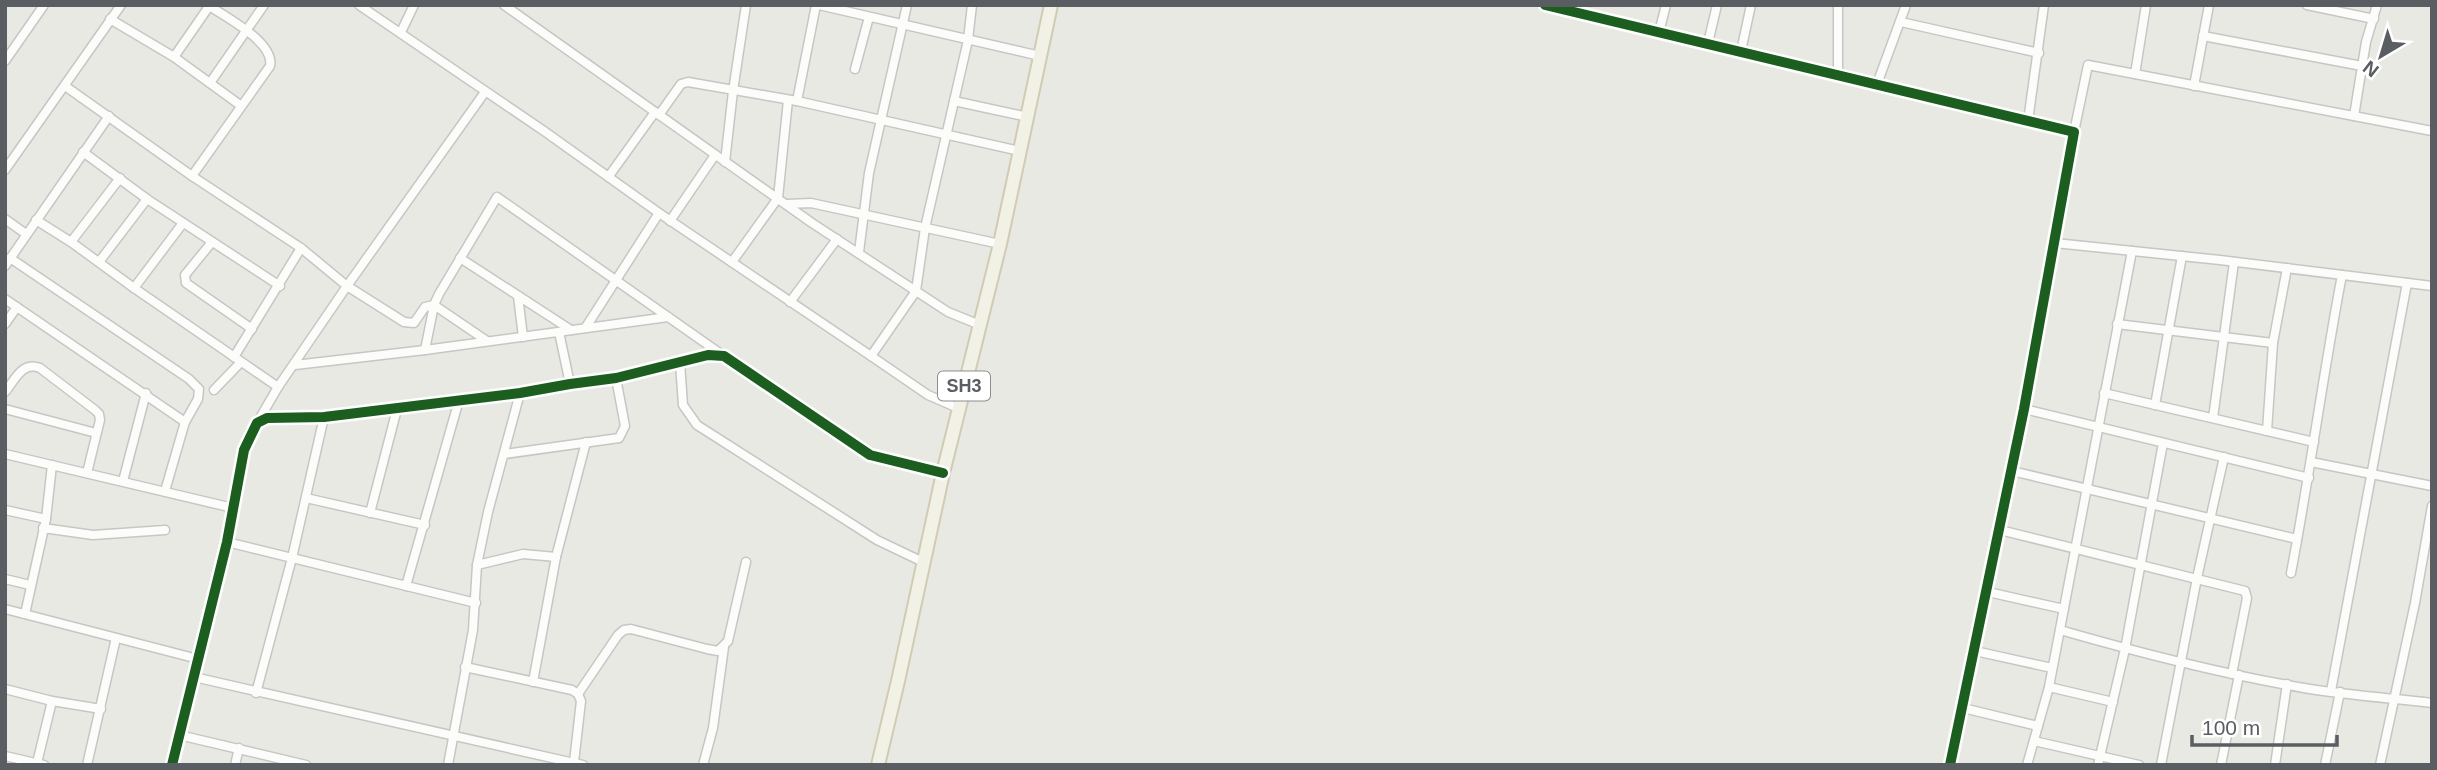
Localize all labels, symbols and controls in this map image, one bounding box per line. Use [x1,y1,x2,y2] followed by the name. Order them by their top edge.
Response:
[2346,21,2416,91] north arrow
[2359,57,2383,82] text: N
[938,372,990,400] road number: SH3
[2192,704,2337,748] scale bar
[2202,716,2260,739] text: 100 m

